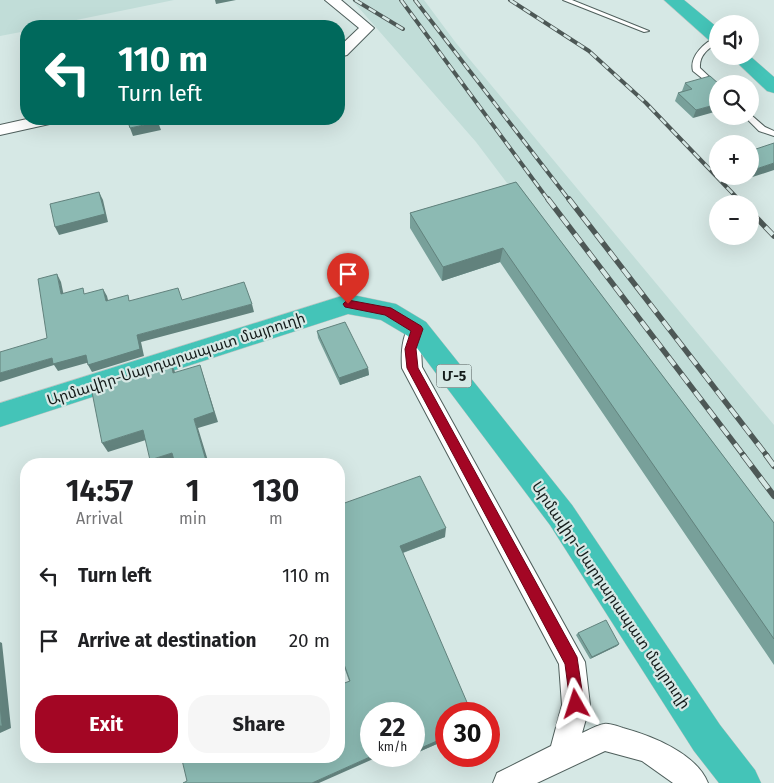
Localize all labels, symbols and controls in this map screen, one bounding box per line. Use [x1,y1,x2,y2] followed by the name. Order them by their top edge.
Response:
[709,15,759,245] map controls
[709,15,759,65] button: sound
[118,38,208,80] text: 110 m
[35,40,100,105] icon: left
[709,75,759,125] button: search
[118,80,202,107] text: Turn left
[709,135,759,185] button: +
[709,195,759,245] button: −
[327,253,369,304] pin
[334,260,362,288] icon: arrive
[45,309,307,409] street label: Արմավիր-Սարդարապատ մայրուղի
[436,364,472,388] road number: Մ-5
[66,473,133,509] text: 14:57
[186,473,200,509] text: 1
[252,473,299,509] text: 130
[528,478,694,712] street label: Արմավիր-Սարդարապատ մայրուղի
[76,509,123,528] text: Arrival
[179,509,207,528] text: min
[269,509,283,528] text: m
[35,562,63,590] icon: left
[78,564,152,587] text: Turn left
[282,564,330,587] text: 110 m
[35,627,63,655] icon: arrive
[78,629,257,652] text: Arrive at destination
[289,629,330,652] text: 20 m
[549,677,601,729] position arrow
[35,695,178,753] button: Exit
[188,695,330,753] button: Share
[435,702,500,767] speed limit sign: 30
[380,713,405,743] text: 22
[378,740,407,754] text: km/h

